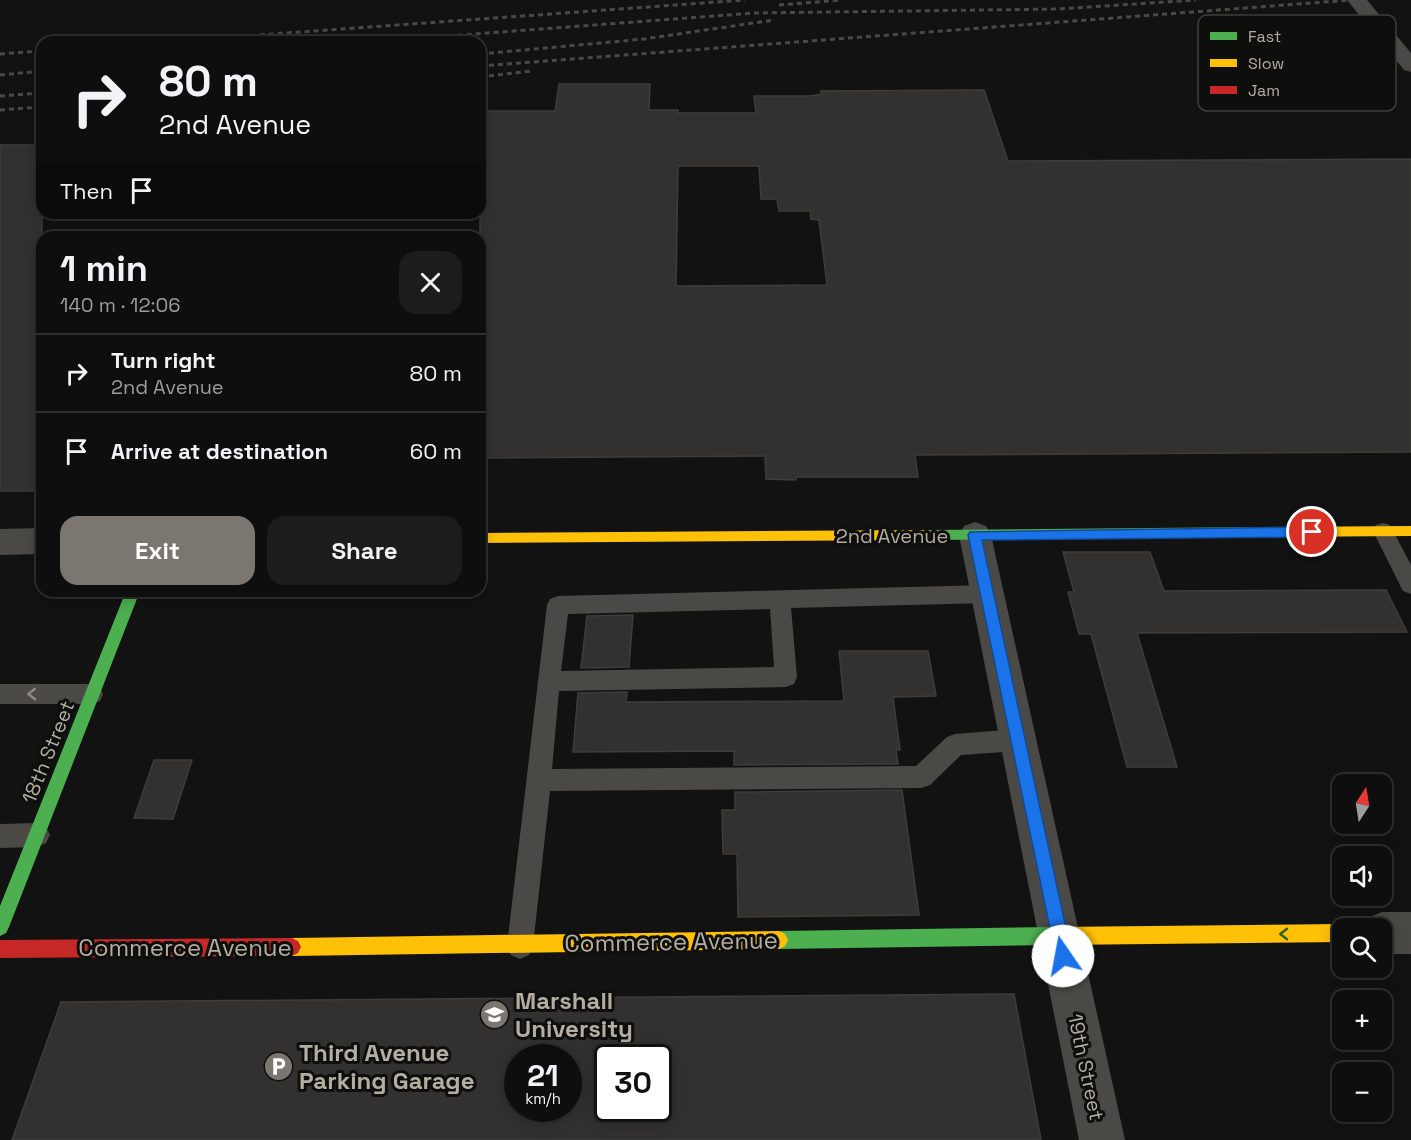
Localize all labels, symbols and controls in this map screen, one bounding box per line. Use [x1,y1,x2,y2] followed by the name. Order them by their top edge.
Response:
[1198,15,1396,111] legend
[1248,26,1281,47] text: Fast
[1248,53,1284,74] text: Slow
[159,55,258,108] text: 80 m
[60,60,138,138] icon: right
[1248,80,1280,101] text: Jam
[159,107,311,142] text: 2nd Avenue
[125,174,158,207] icon: arrive
[60,177,113,205] text: Then
[60,246,148,292] text: 1 min
[399,251,462,314] button: close
[60,292,181,318] text: 140 m · 12:06
[111,346,216,374] text: Turn right
[60,357,93,390] icon: right
[410,359,462,387] text: 80 m
[111,374,224,400] text: 2nd Avenue
[60,435,93,468] icon: arrive
[111,437,328,465] text: Arrive at destination
[410,437,462,465] text: 60 m
[1286,506,1337,557] pin
[1295,515,1328,548] icon: arrive
[60,516,255,585] button: Exit
[267,516,462,585] button: Share
[836,523,948,549] street label: 2nd Avenue
[27,688,36,700] one-way arrow
[16,697,80,807] street label: 18th Street
[1332,774,1392,834] north arrow
[1332,774,1392,1122] map controls
[1332,846,1392,906] button: sound
[1332,918,1392,978] button: search
[564,924,778,959] street label: Commerce Avenue
[1031,924,1095,988] position arrow
[1280,928,1289,940] one-way arrow
[78,932,292,963] street label: Commerce Avenue
[515,985,633,1044] place label: Marshall University
[1332,990,1392,1050] button: +
[478,999,510,1031] school or university icon: Marshall University
[1062,1011,1110,1123] street label: 19th Street
[299,1037,475,1096] place label: Third Avenue Parking Garage
[594,1044,672,1122] speed limit sign: 30
[262,1051,294,1083] parking icon: Third Avenue Parking Garage
[527,1056,559,1095] text: 21
[1332,1062,1392,1122] button: −
[525,1089,561,1108] text: km/h

